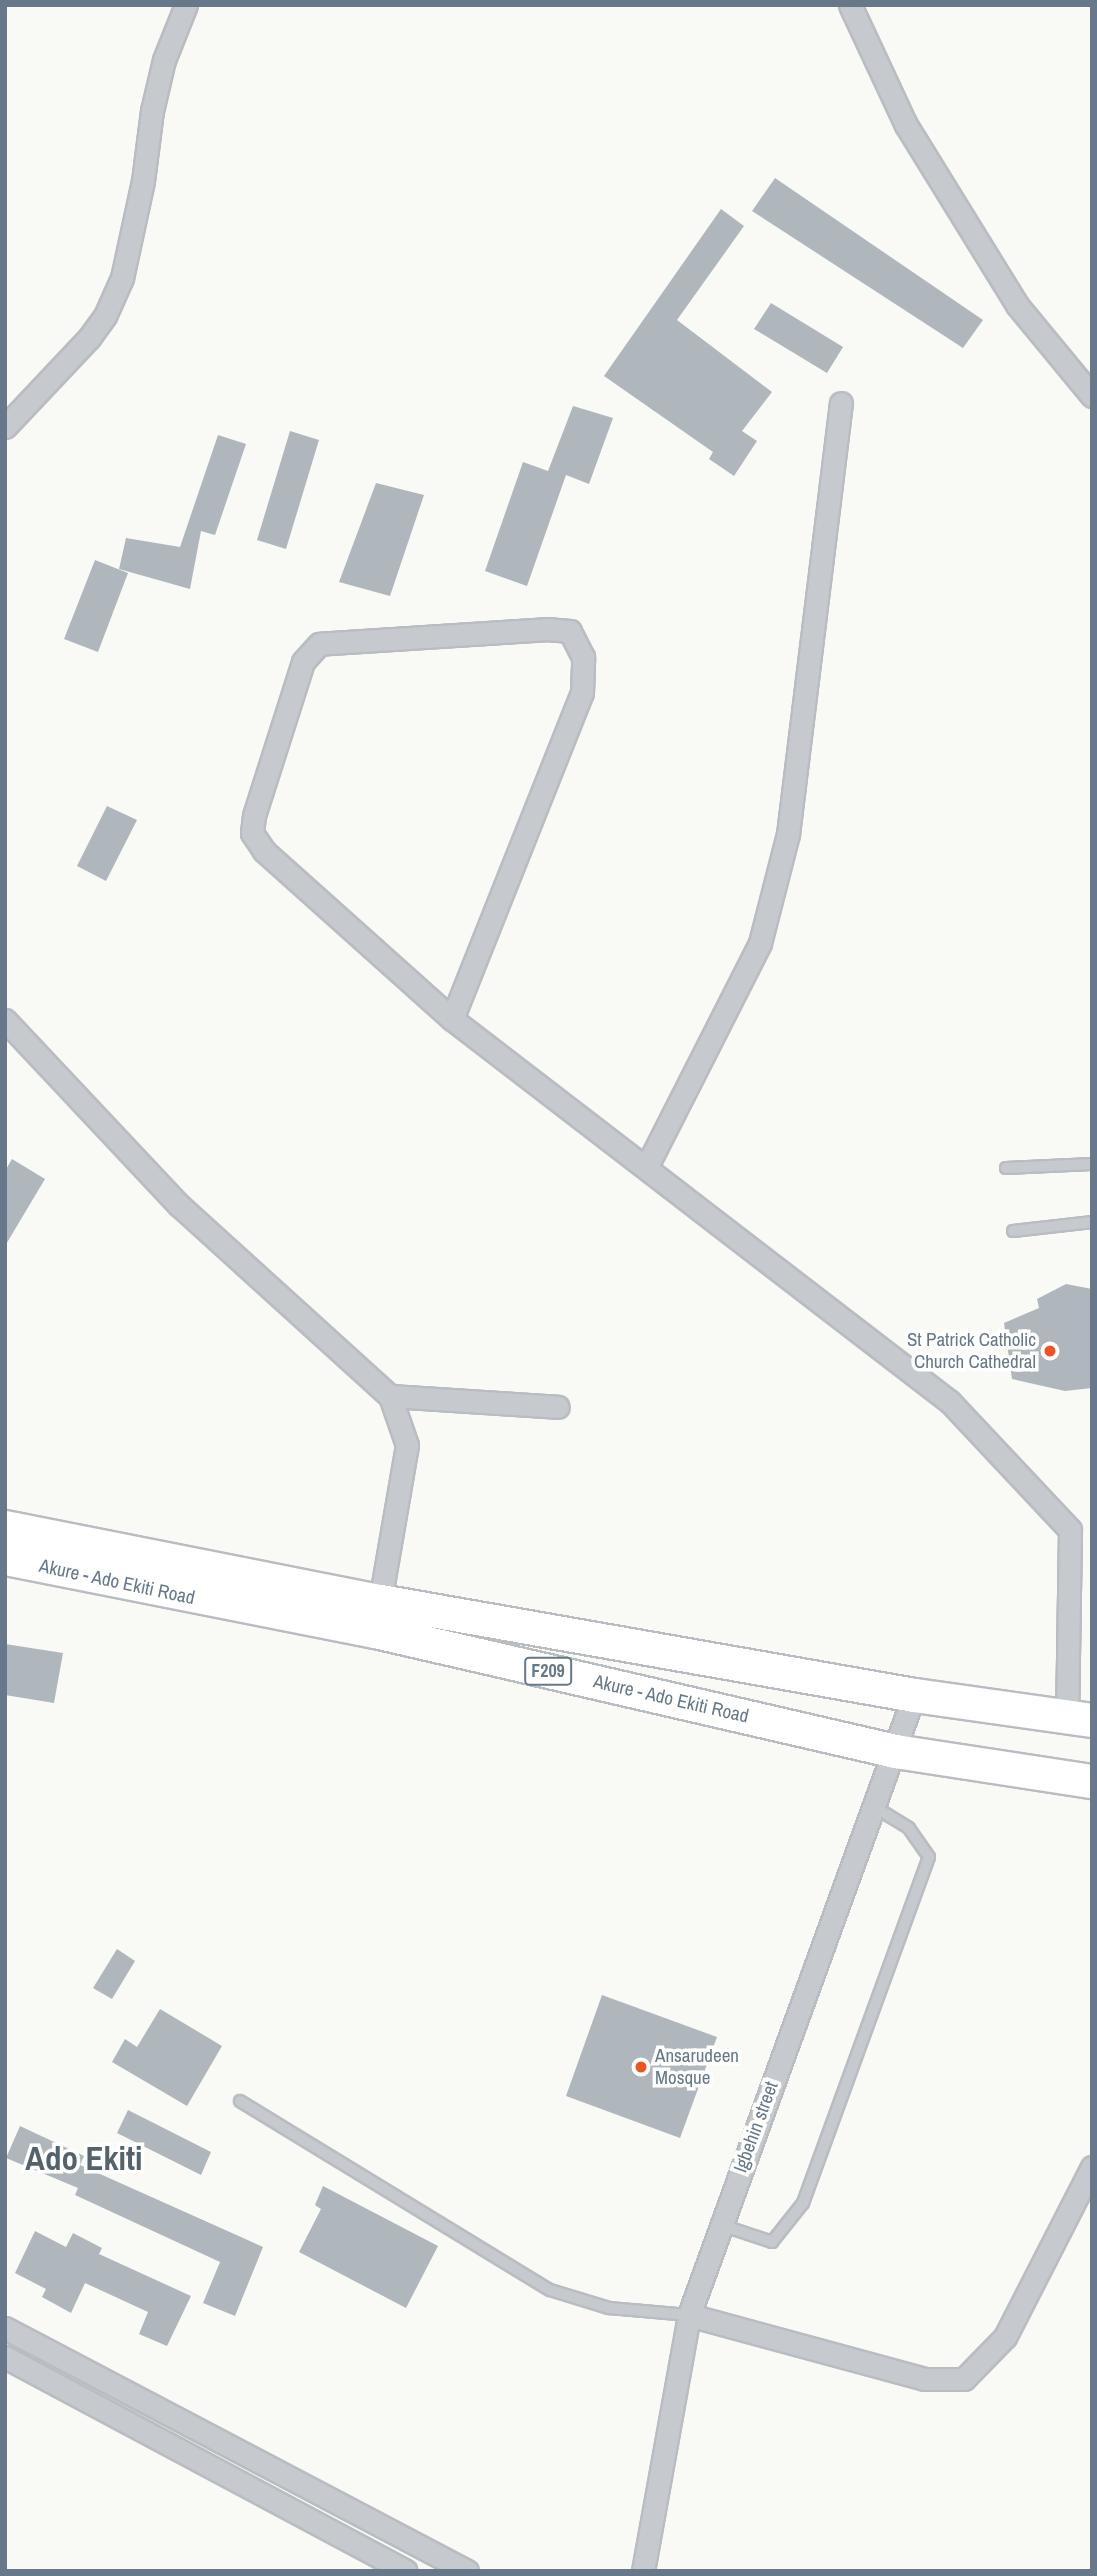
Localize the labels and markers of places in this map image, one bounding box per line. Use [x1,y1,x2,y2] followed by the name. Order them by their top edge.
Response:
[907,1329,1036,1373] place label: St Patrick Catholic Church Cathedral
[1042,1343,1058,1359] marker: St Patrick Catholic Church Cathedral
[655,2045,739,2089] place label: Ansarudeen Mosque
[633,2059,649,2075] marker: Ansarudeen Mosque

